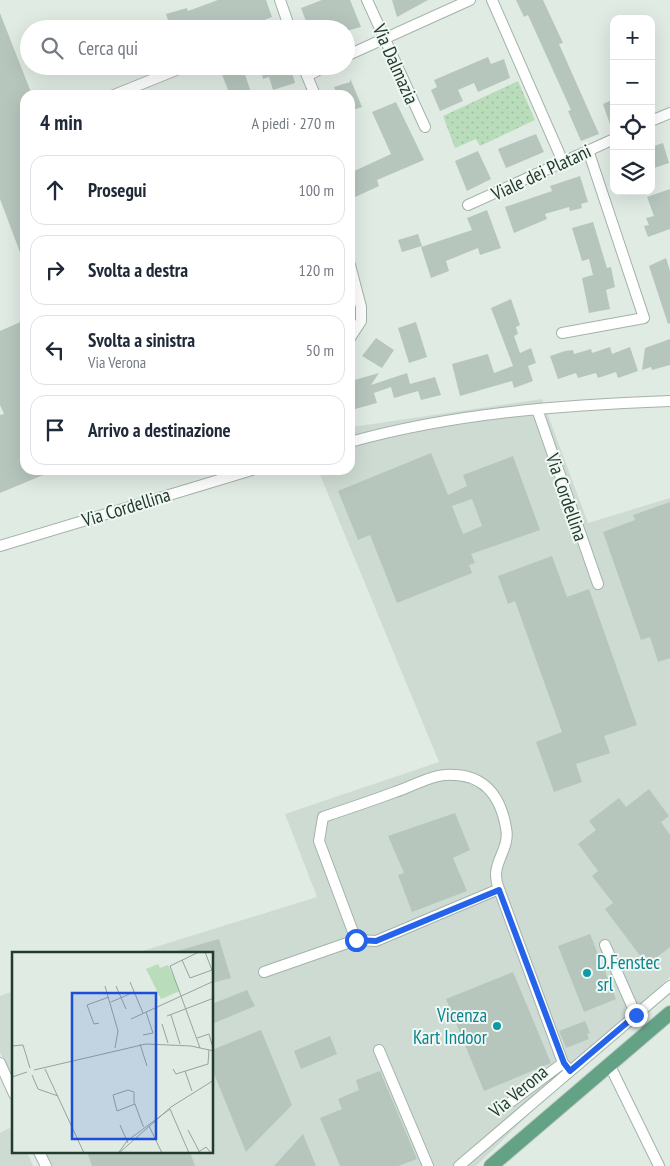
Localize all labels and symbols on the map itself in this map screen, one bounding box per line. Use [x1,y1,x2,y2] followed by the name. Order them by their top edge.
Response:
[367,19,424,108] street label: Via Dalmazia
[487,139,595,206] street label: Viale dei Platani
[540,449,593,544] street label: Via Cordellina
[78,482,173,532] street label: Via Cordellina
[345,929,368,952] route start
[597,950,660,996] place label: D.Fenstec srl
[12,952,214,1154] inset map
[581,967,593,979] marker: D.Fenstec srl
[413,1003,488,1049] place label: Vicenza Kart Indoor
[625,1004,648,1027] route end
[491,1020,503,1032] marker: Vicenza Kart Indoor
[483,1060,552,1123] street label: Via Verona

